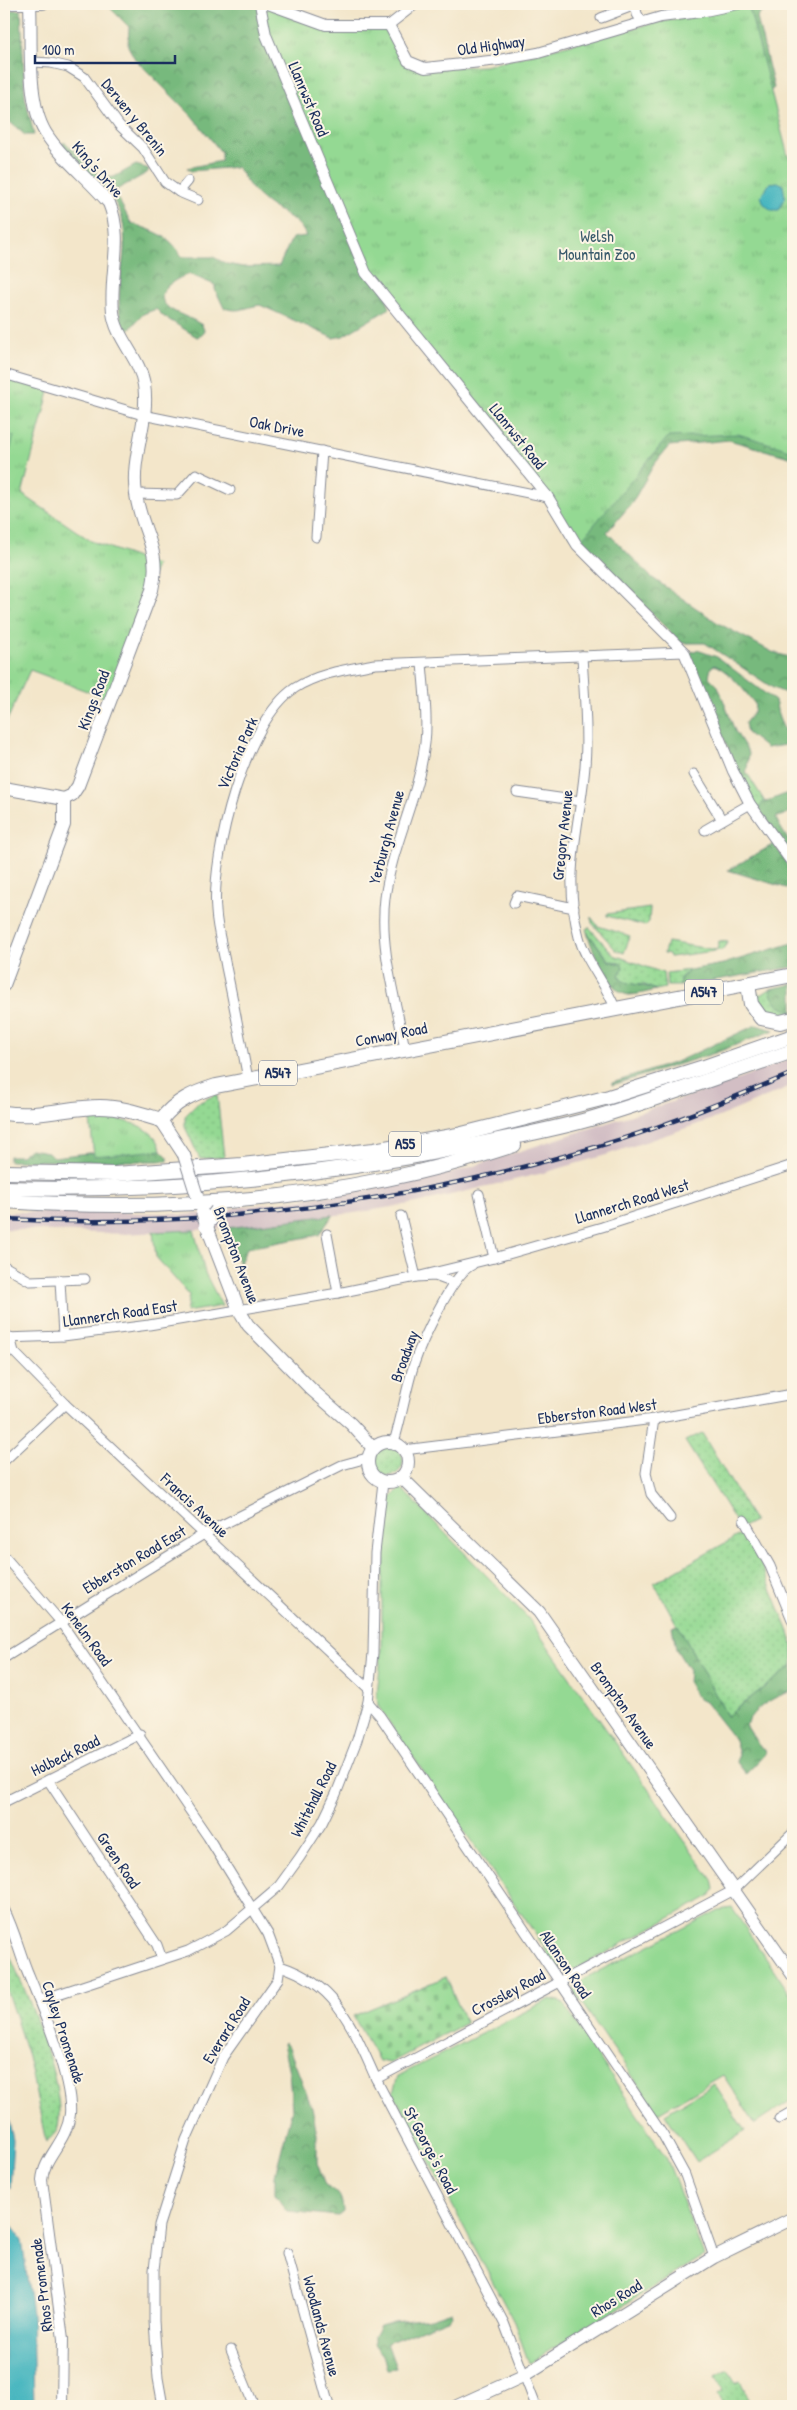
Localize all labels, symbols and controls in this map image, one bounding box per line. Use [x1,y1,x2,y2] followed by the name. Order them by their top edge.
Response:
[456,29,527,61] street label: Old Highway
[35,32,175,64] scale bar
[42,39,75,60] text: 100 m
[283,58,335,140] street label: Llanrwst Road
[97,74,173,160] street label: Derwen y Brenin
[67,136,129,203] street label: King's Drive
[559,225,636,265] park label: Welsh Mountain Zoo
[485,398,551,474] street label: Llanrwst Road
[248,410,307,442] street label: Oak Drive
[72,667,114,733] street label: Kings Road
[211,713,263,793] street label: Victoria Park
[363,787,409,887] street label: Yerburgh Avenue
[546,788,578,881] street label: Gregory Avenue
[685,980,723,1004] road number: A547
[353,1016,429,1052] street label: Conway Road
[259,1060,297,1086] road number: A547
[389,1132,421,1156] road number: A55
[572,1173,692,1229] street label: Llannerch Road West
[208,1203,266,1307] street label: Brompton Avenue
[62,1294,179,1332] street label: Llannerch Road East
[384,1327,424,1385] street label: Broadway
[536,1393,658,1429] street label: Ebberston Road West
[155,1467,234,1543] street label: Francis Avenue
[78,1519,190,1598] street label: Ebberston Road East
[57,1598,117,1670] street label: Kenelm Road
[586,1657,663,1754] street label: Brompton Avenue
[27,1729,103,1781] street label: Holbeck Road
[285,1758,341,1840] street label: Whitehall Road
[92,1827,146,1893] street label: Green Road
[535,1926,597,2002] street label: Allanson Road
[467,1963,549,2021] street label: Crossley Road
[37,1978,91,2087] street label: Cayley Promenade
[197,1993,255,2067] street label: Everard Road
[399,2103,463,2197] street label: St George's Road
[24,2236,58,2333] street label: Rhos Promenade
[298,2273,346,2379] street label: Woodlands Avenue
[586,2274,646,2322] street label: Rhos Road

